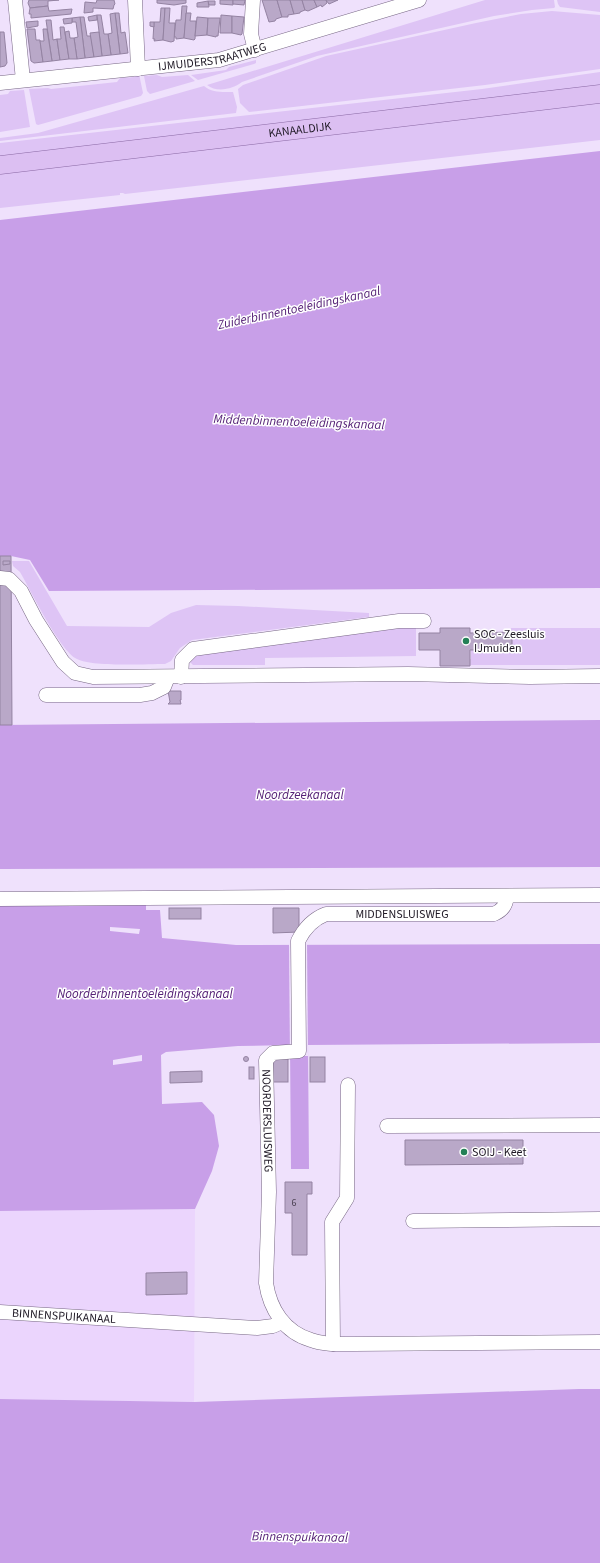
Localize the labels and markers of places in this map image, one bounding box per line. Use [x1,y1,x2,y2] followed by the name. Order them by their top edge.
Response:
[474,626,544,657] place label: SOC - Zeesluis IJmuiden
[461,636,471,646] marker: SOC - Zeesluis IJmuiden
[472,1144,527,1161] place label: SOIJ - Keet
[459,1147,469,1157] marker: SOIJ - Keet

